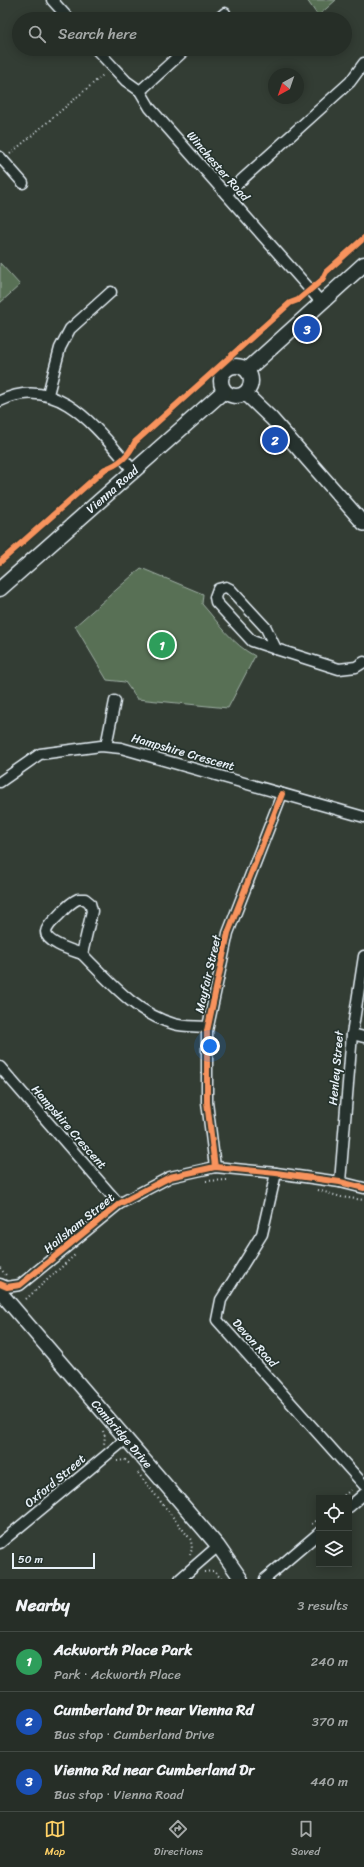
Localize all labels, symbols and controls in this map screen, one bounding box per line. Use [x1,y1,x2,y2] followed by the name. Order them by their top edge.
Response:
[12,12,352,56] search box
[58,21,137,47] text: Search here
[26,23,48,45] icon: search
[268,68,304,104] north arrow
[181,126,256,208] street label: Winchester Road
[294,314,320,344] pin: 3
[262,425,288,455] pin: 2
[81,460,144,519] street label: Vienna Road
[149,630,175,660] pin: 1
[129,727,237,777] street label: Hampshire Crescent
[188,932,228,1015] street label: Mayfair Street
[322,1029,350,1106] street label: Henley Street
[200,1036,220,1056] your location
[26,1080,112,1174] street label: Hampshire Crescent
[38,1187,120,1259] street label: Hailsham Street
[227,1313,284,1373] street label: Devon Road
[85,1394,158,1474] street label: Cambridge Drive
[19,1449,91,1513] street label: Oxford Street
[316,1495,352,1567] map controls
[316,1495,352,1531] button: locate
[316,1531,352,1567] button: layers
[18,1550,43,1569] text: 50 m
[12,1551,95,1570] scale bar
[16,1590,70,1620] text: Nearby
[297,1594,348,1617] text: 3 results
[54,1637,192,1663] text: Ackworth Place Park
[26,1650,32,1673] text: 1
[311,1650,348,1673] text: 240 m
[54,1663,181,1686] text: Park · Ackworth Place
[54,1697,253,1723] text: Cumberland Dr near Vienna Rd
[25,1710,33,1733] text: 2
[312,1710,348,1733] text: 370 m
[54,1723,214,1746] text: Bus stop · Cumberland Drive
[54,1757,254,1783] text: Vienna Rd near Cumberland Dr
[25,1770,33,1793] text: 3
[310,1770,348,1793] text: 440 m
[54,1783,183,1806] text: Bus stop · Vienna Road
[44,1818,66,1861] tab: Map
[154,1818,203,1861] tab: Directions
[291,1818,320,1861] tab: Saved

